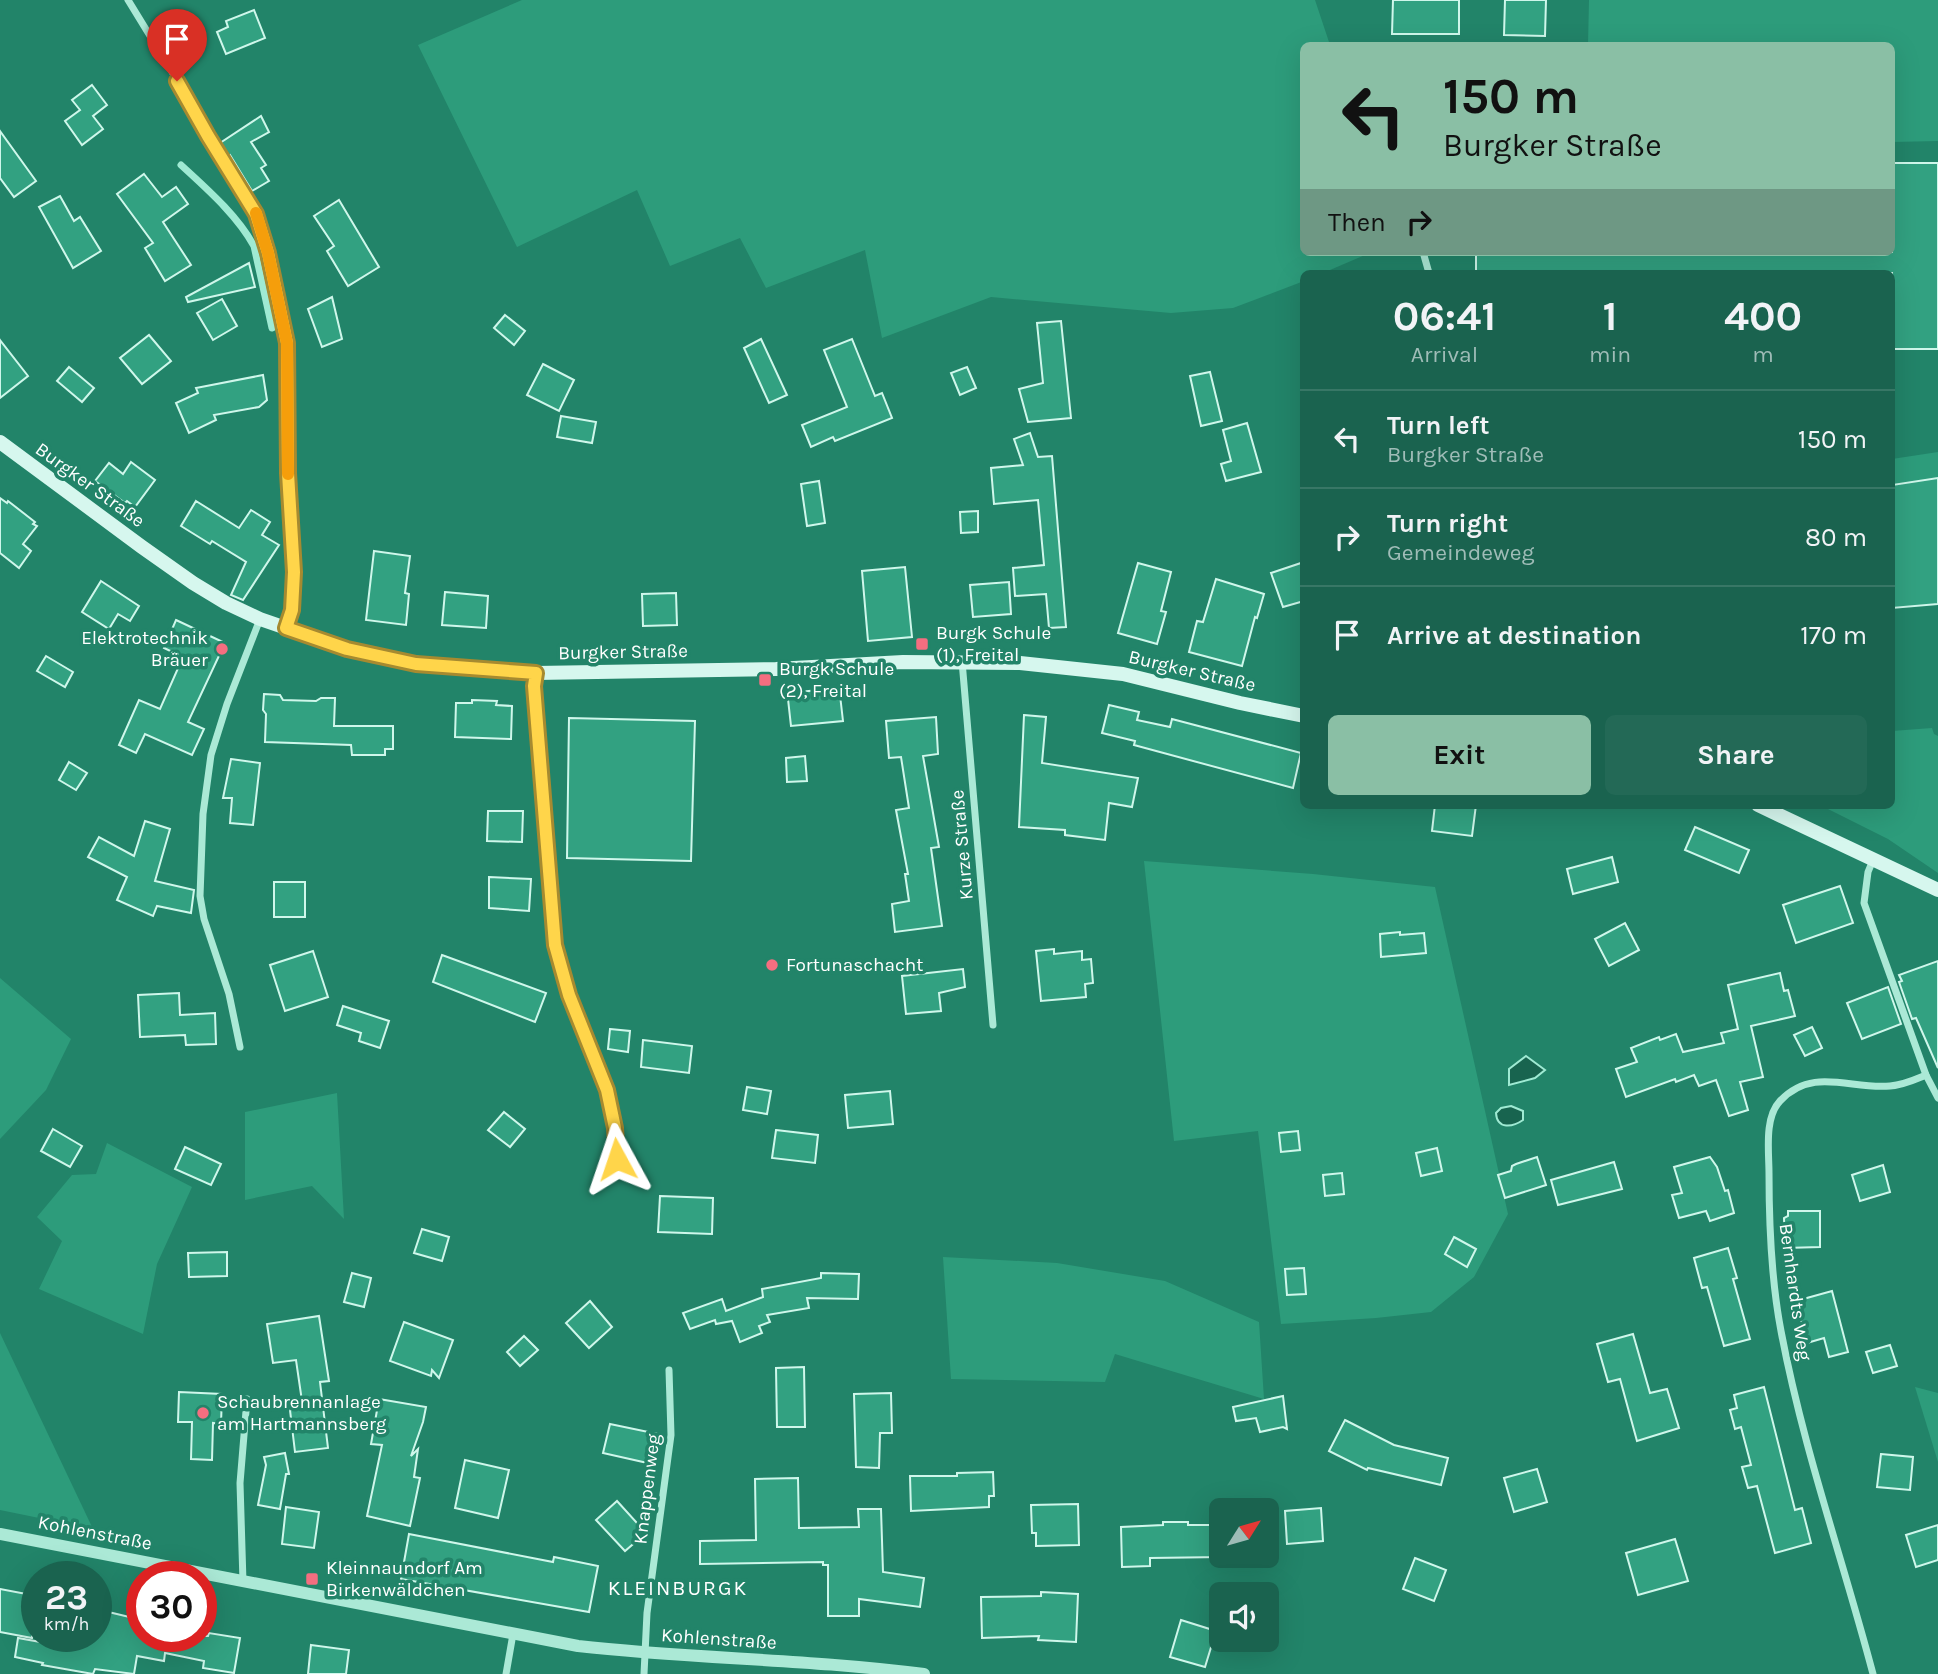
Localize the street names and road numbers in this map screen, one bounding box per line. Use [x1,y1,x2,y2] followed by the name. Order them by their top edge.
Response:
[31,438,149,532] street label: Burgker Straße
[558,640,688,664] street label: Burgker Straße
[1126,646,1258,696] street label: Burgker Straße
[946,789,978,901] street label: Kurze Straße
[1774,1222,1816,1362] street label: Bernhardts Weg
[629,1432,665,1546] street label: Knappenweg
[36,1511,154,1555] street label: Kohlenstraße
[660,1624,778,1654] street label: Kohlenstraße

